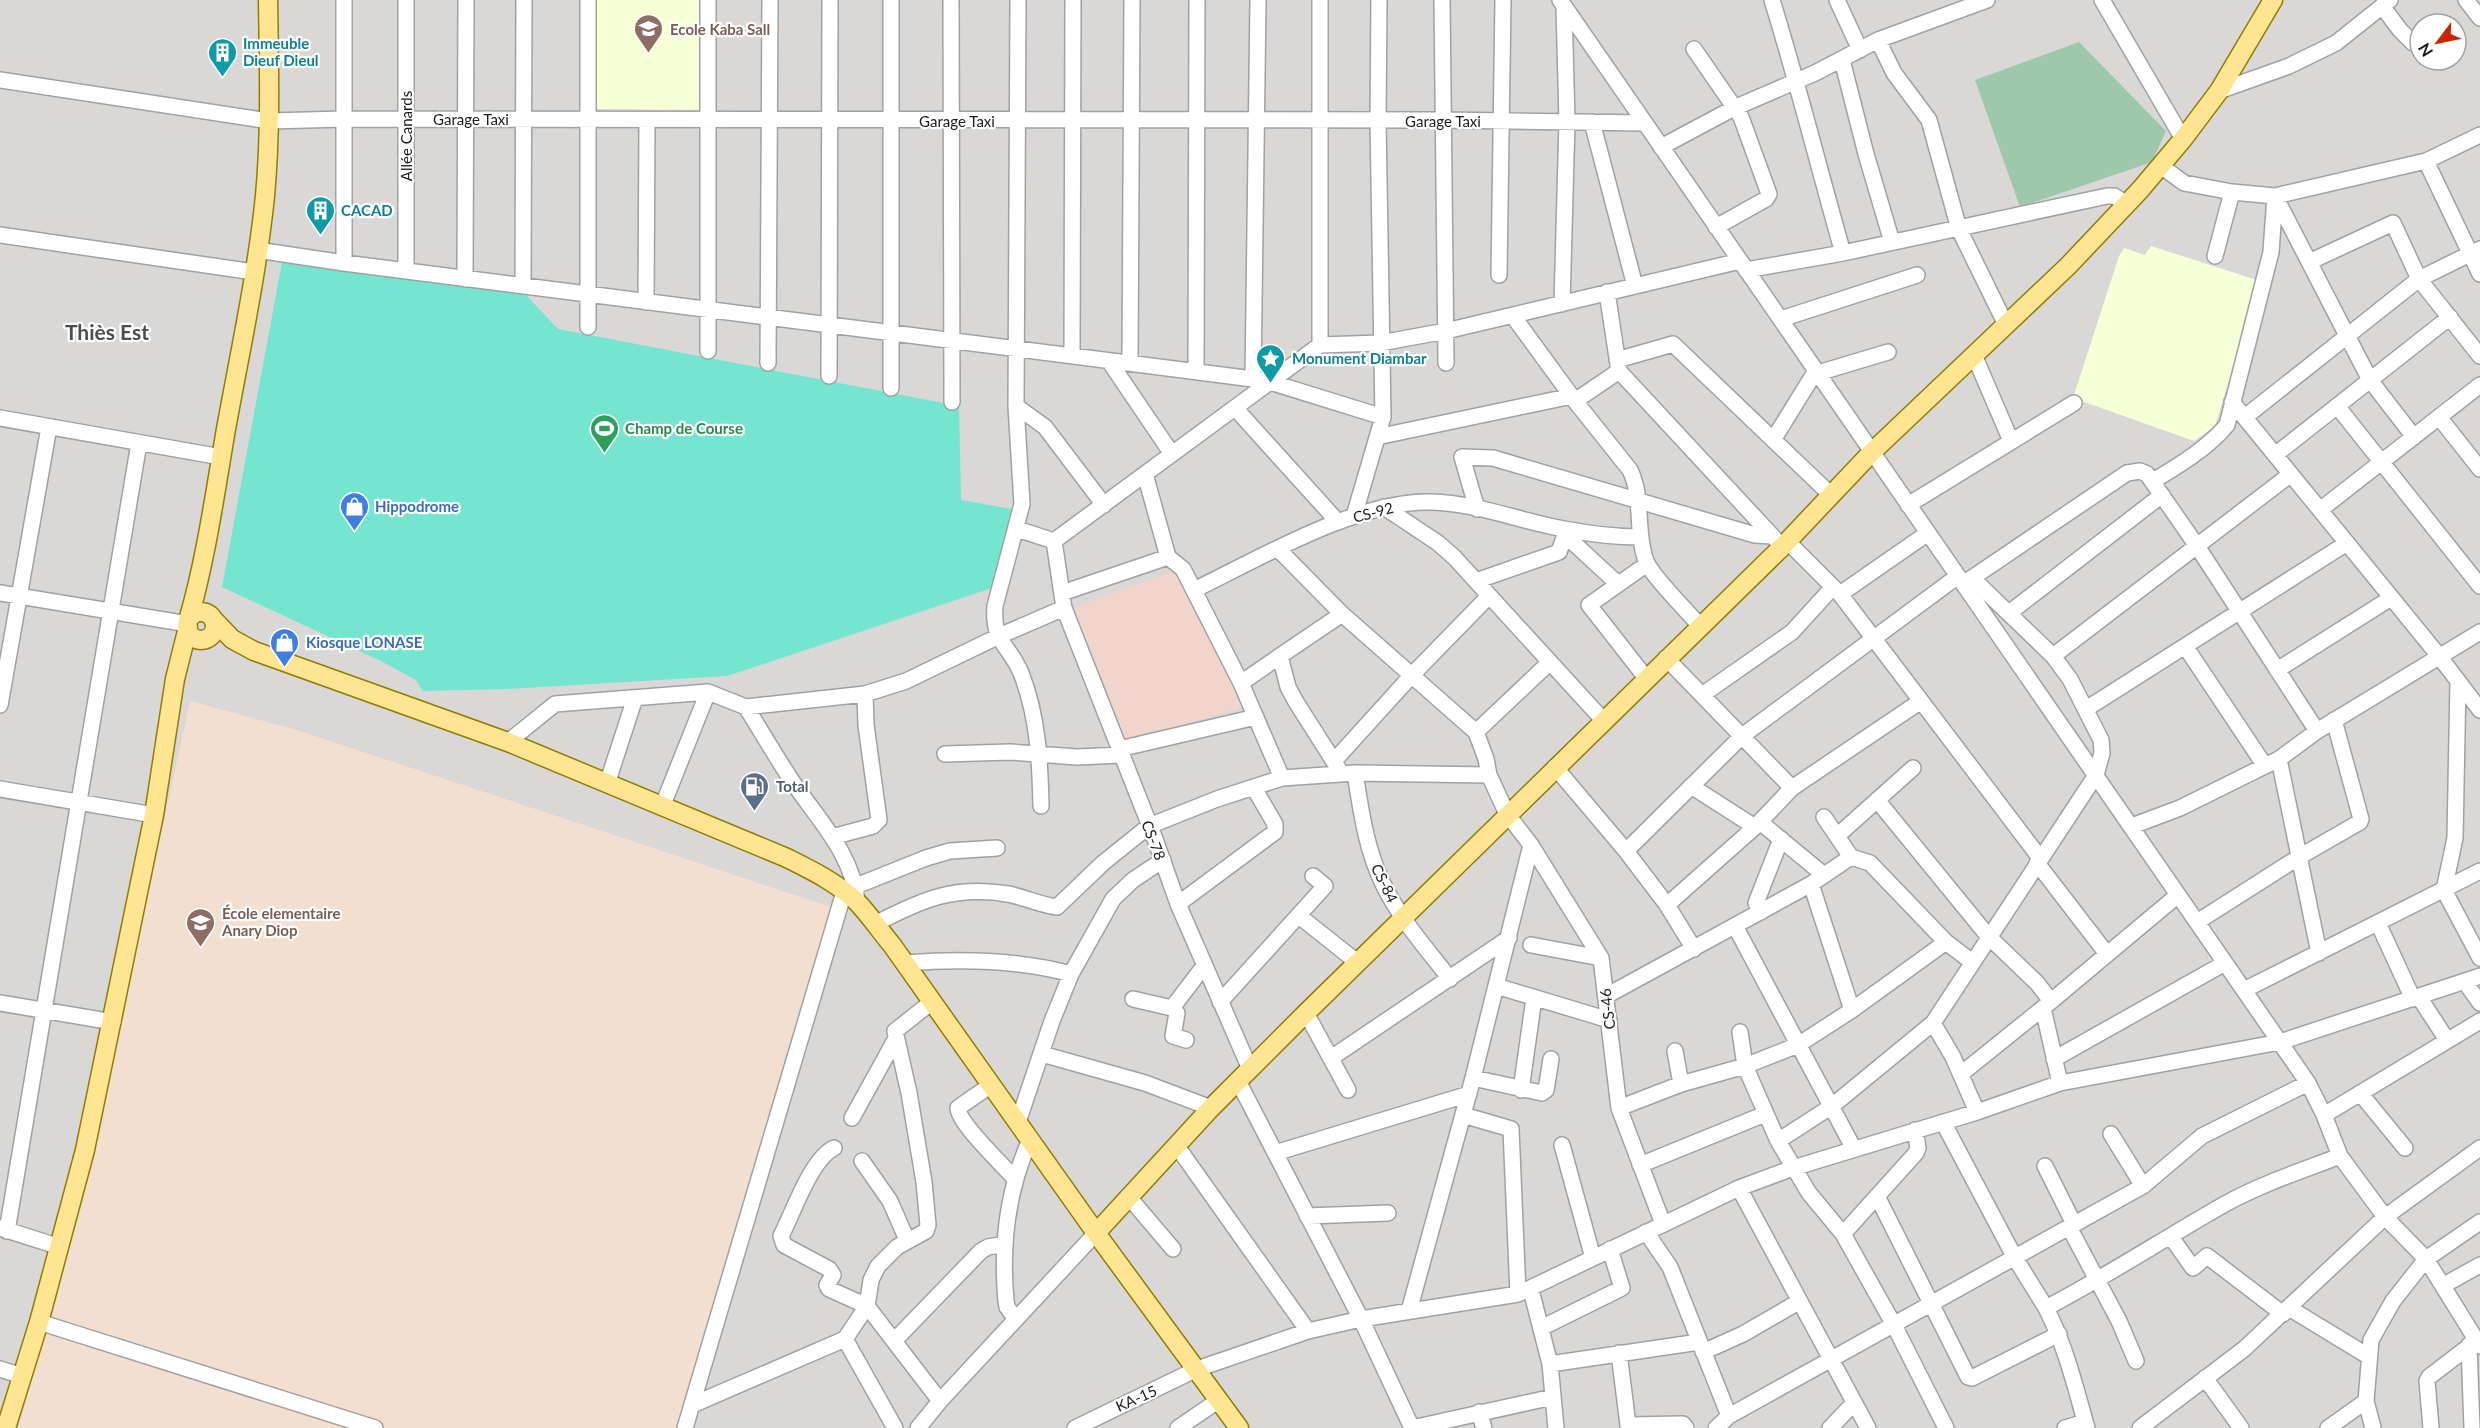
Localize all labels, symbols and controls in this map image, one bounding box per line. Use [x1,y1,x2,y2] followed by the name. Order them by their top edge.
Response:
[2408,12,2468,72] north arrow
[633,13,665,55] school or university icon: Ecole Kaba Sall
[670,20,770,38] place label: Ecole Kaba Sall
[243,34,319,69] place label: Immeuble Dieuf Dieul
[206,36,238,78] building icon: Immeuble Dieuf Dieul
[2414,40,2436,60] text: N
[397,91,415,181] street label: Allée Canards
[433,110,509,128] street label: Garage Taxi
[919,112,995,130] street label: Garage Taxi
[1405,112,1481,130] street label: Garage Taxi
[304,194,336,236] building icon: CACAD
[341,201,393,219] place label: CACAD
[65,319,149,344] district label: Thiès Est
[1255,342,1287,384] place icon: Monument Diambar
[1292,349,1427,367] place label: Monument Diambar
[588,412,620,454] sports icon: Champ de Course
[625,419,743,437] place label: Champ de Course
[338,490,370,532] shop icon: Hippodrome
[375,497,459,515] place label: Hippodrome
[1351,498,1395,526] street label: CS-92
[269,626,301,668] shop icon: Kiosque LONASE
[306,633,423,651] place label: Kiosque LONASE
[739,770,771,812] fuel station icon: Total
[776,777,809,795] place label: Total
[1138,818,1170,862] street label: CS-78
[1368,861,1402,906] street label: CS-84
[221,904,340,939] place label: École elementaire Anary Diop
[185,906,217,948] school or university icon: École elementaire Anary Diop
[1596,987,1618,1031] street label: CS-46
[1113,1381,1159,1415] street label: KA-15

